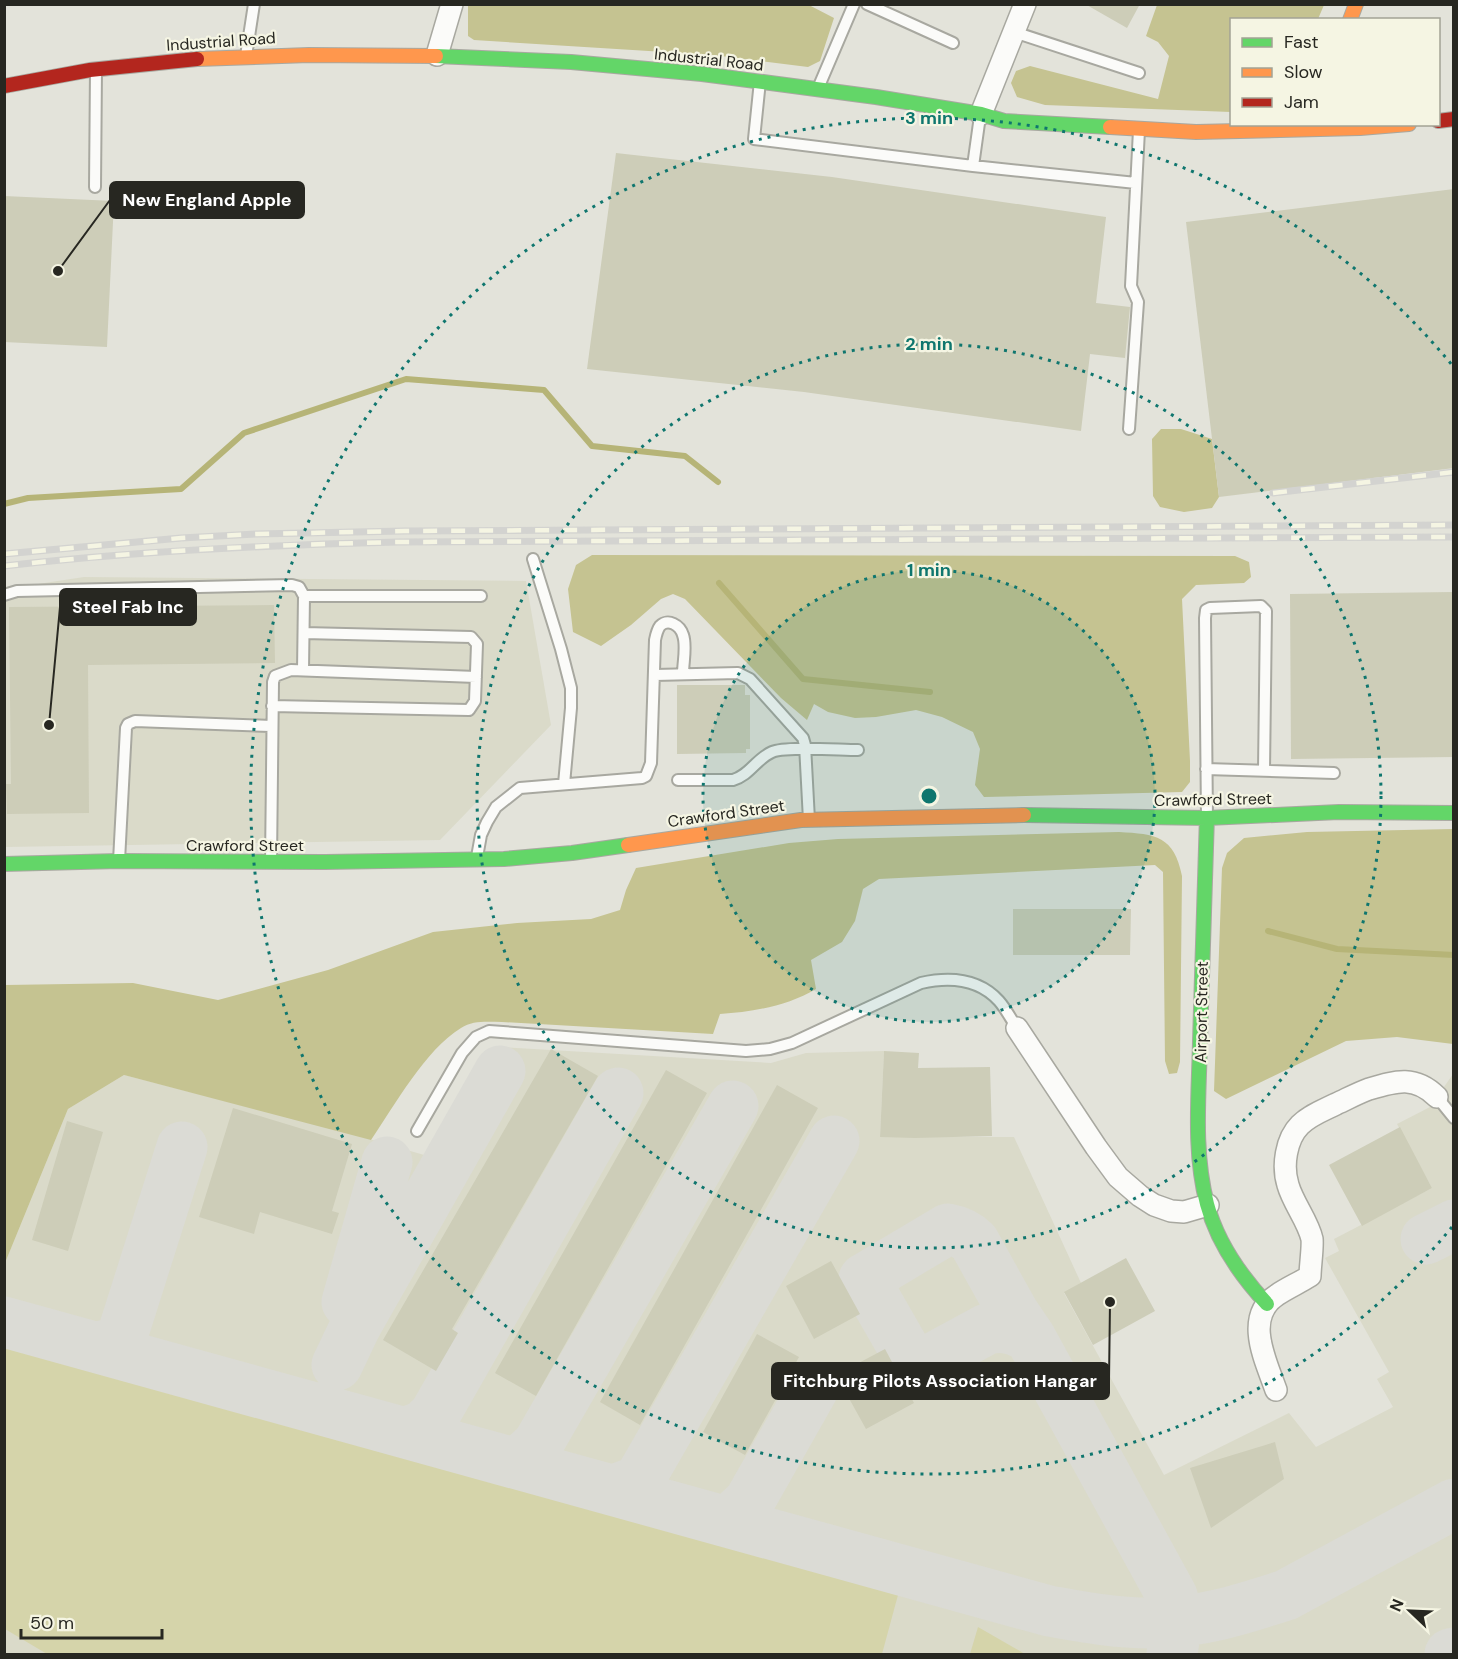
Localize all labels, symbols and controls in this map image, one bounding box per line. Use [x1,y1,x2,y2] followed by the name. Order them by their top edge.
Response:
[1230,18,1440,126] legend
[166,27,276,56] street label: Industrial Road
[1284,30,1319,54] text: Fast
[653,43,765,76] street label: Industrial Road
[1284,60,1323,84] text: Slow
[1284,90,1319,114] text: Jam
[905,106,953,130] text: 3 min
[110,182,304,218] callout: New England Apple
[122,188,292,212] text: New England Apple
[905,332,953,356] text: 2 min
[907,558,951,582] text: 1 min
[60,589,196,625] callout: Steel Fab Inc
[72,595,184,619] text: Steel Fab Inc
[919,786,939,806] centre of rings
[1154,788,1272,811] street label: Crawford Street
[666,795,786,832] street label: Crawford Street
[186,835,304,856] street label: Crawford Street
[1190,961,1213,1063] street label: Airport Street
[772,1363,1109,1399] callout: Fitchburg Pilots Association Hangar
[783,1369,1097,1393] text: Fitchburg Pilots Association Hangar
[1380,1581,1440,1641] north arrow
[1385,1596,1409,1615] text: N
[21,1602,162,1640] scale bar
[30,1611,74,1635] text: 50 m

